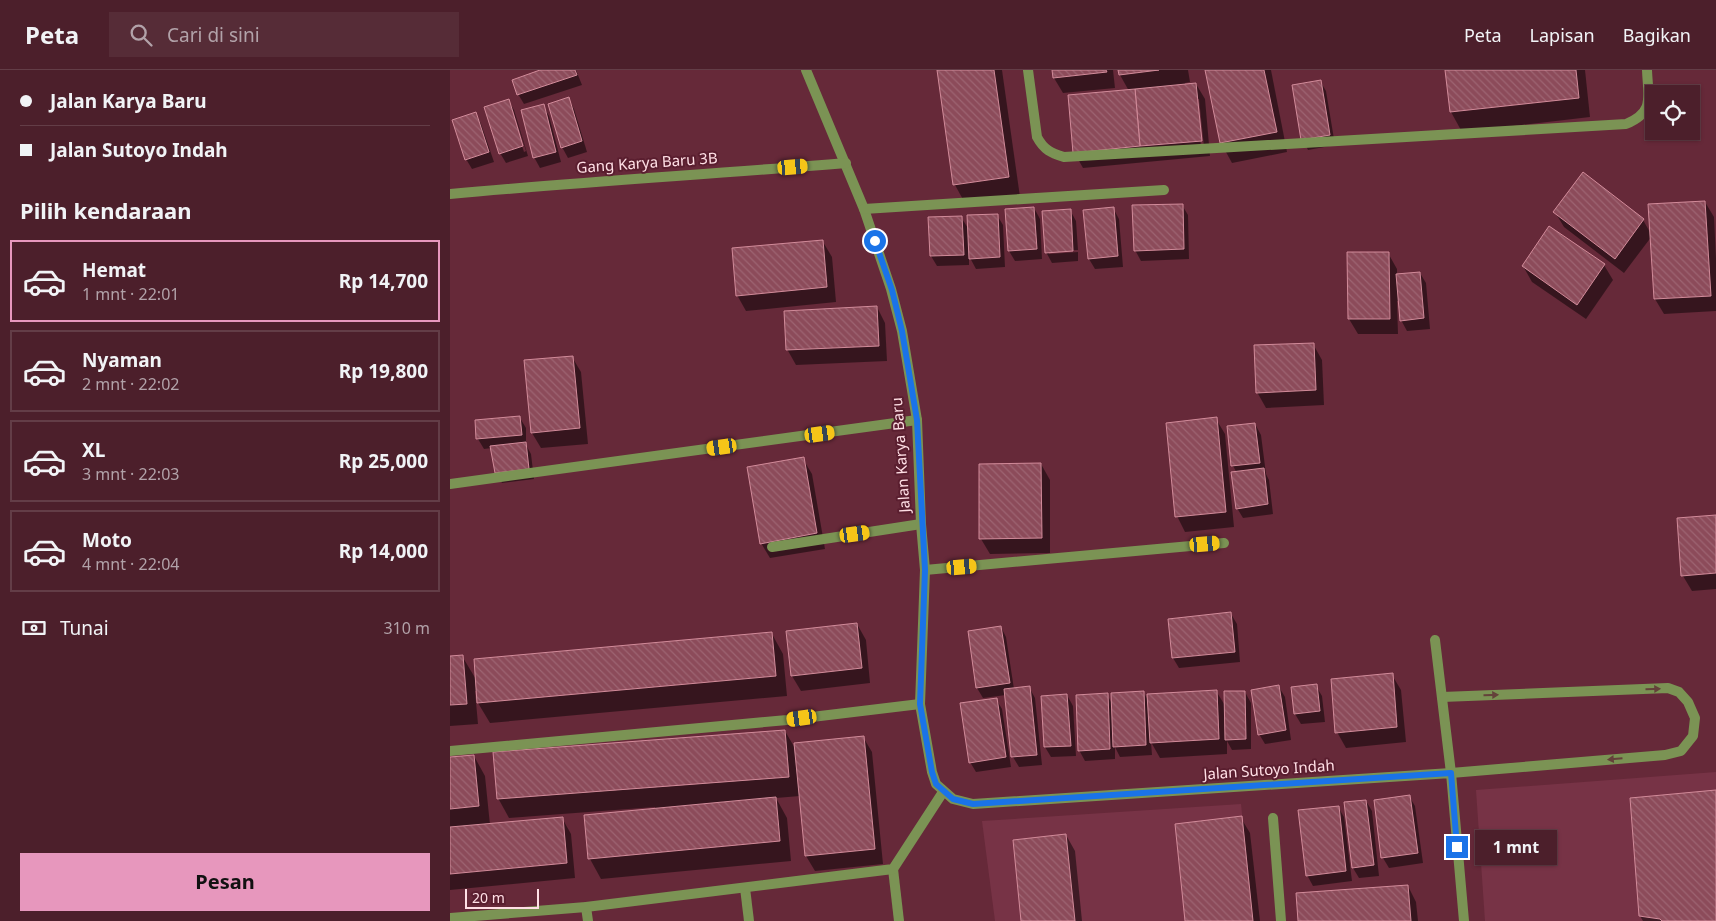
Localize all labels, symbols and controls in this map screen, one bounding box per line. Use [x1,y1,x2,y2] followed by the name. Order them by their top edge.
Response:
[109,12,459,57] search box
[25,18,79,51] text: Peta
[127,21,155,49] icon: search
[167,22,260,48] text: Cari di sini
[1464,23,1502,47] text: Peta
[1530,23,1595,47] text: Lapisan
[1623,23,1691,47] text: Bagikan
[1645,85,1700,140] map controls
[1645,85,1700,140] button: locate
[50,88,207,114] text: Jalan Karya Baru
[50,137,228,163] text: Jalan Sutoyo Indah
[576,147,718,177] street label: Gang Karya Baru 3B
[777,158,808,176] car
[20,195,192,225] text: Pilih kendaraan
[864,230,886,252] route start
[82,257,146,283] text: Hemat
[22,259,67,304] icon: car
[339,268,428,294] text: Rp 14,700
[82,283,179,305] text: 1 mnt · 22:01
[82,347,162,373] text: Nyaman
[22,349,67,394] icon: car
[339,358,428,384] text: Rp 19,800
[82,373,179,395] text: 2 mnt · 22:02
[886,397,914,515] street label: Jalan Karya Baru
[804,424,835,444] car
[82,437,105,463] text: XL
[706,437,737,457] car
[22,439,67,484] icon: car
[339,448,428,474] text: Rp 25,000
[82,463,179,485] text: 3 mnt · 22:03
[839,524,870,544] car
[82,527,132,553] text: Moto
[22,529,67,574] icon: car
[1189,535,1220,553] car
[339,538,428,564] text: Rp 14,000
[82,553,179,575] text: 4 mnt · 22:04
[946,558,977,576] car
[20,614,48,642] icon: cash
[60,615,109,641] text: Tunai
[383,617,430,639] text: 310 m
[1645,685,1661,693] one-way arrow
[1483,691,1499,699] one-way arrow
[786,708,817,728] car
[1201,754,1335,784] street label: Jalan Sutoyo Indah
[1606,755,1622,763] one-way arrow
[1474,830,1557,864] callout: 1 mnt
[1446,836,1468,858] route end
[1493,836,1539,858] text: 1 mnt
[20,853,430,911] button: Pesan
[465,886,539,909] scale bar
[472,888,505,907] text: 20 m

